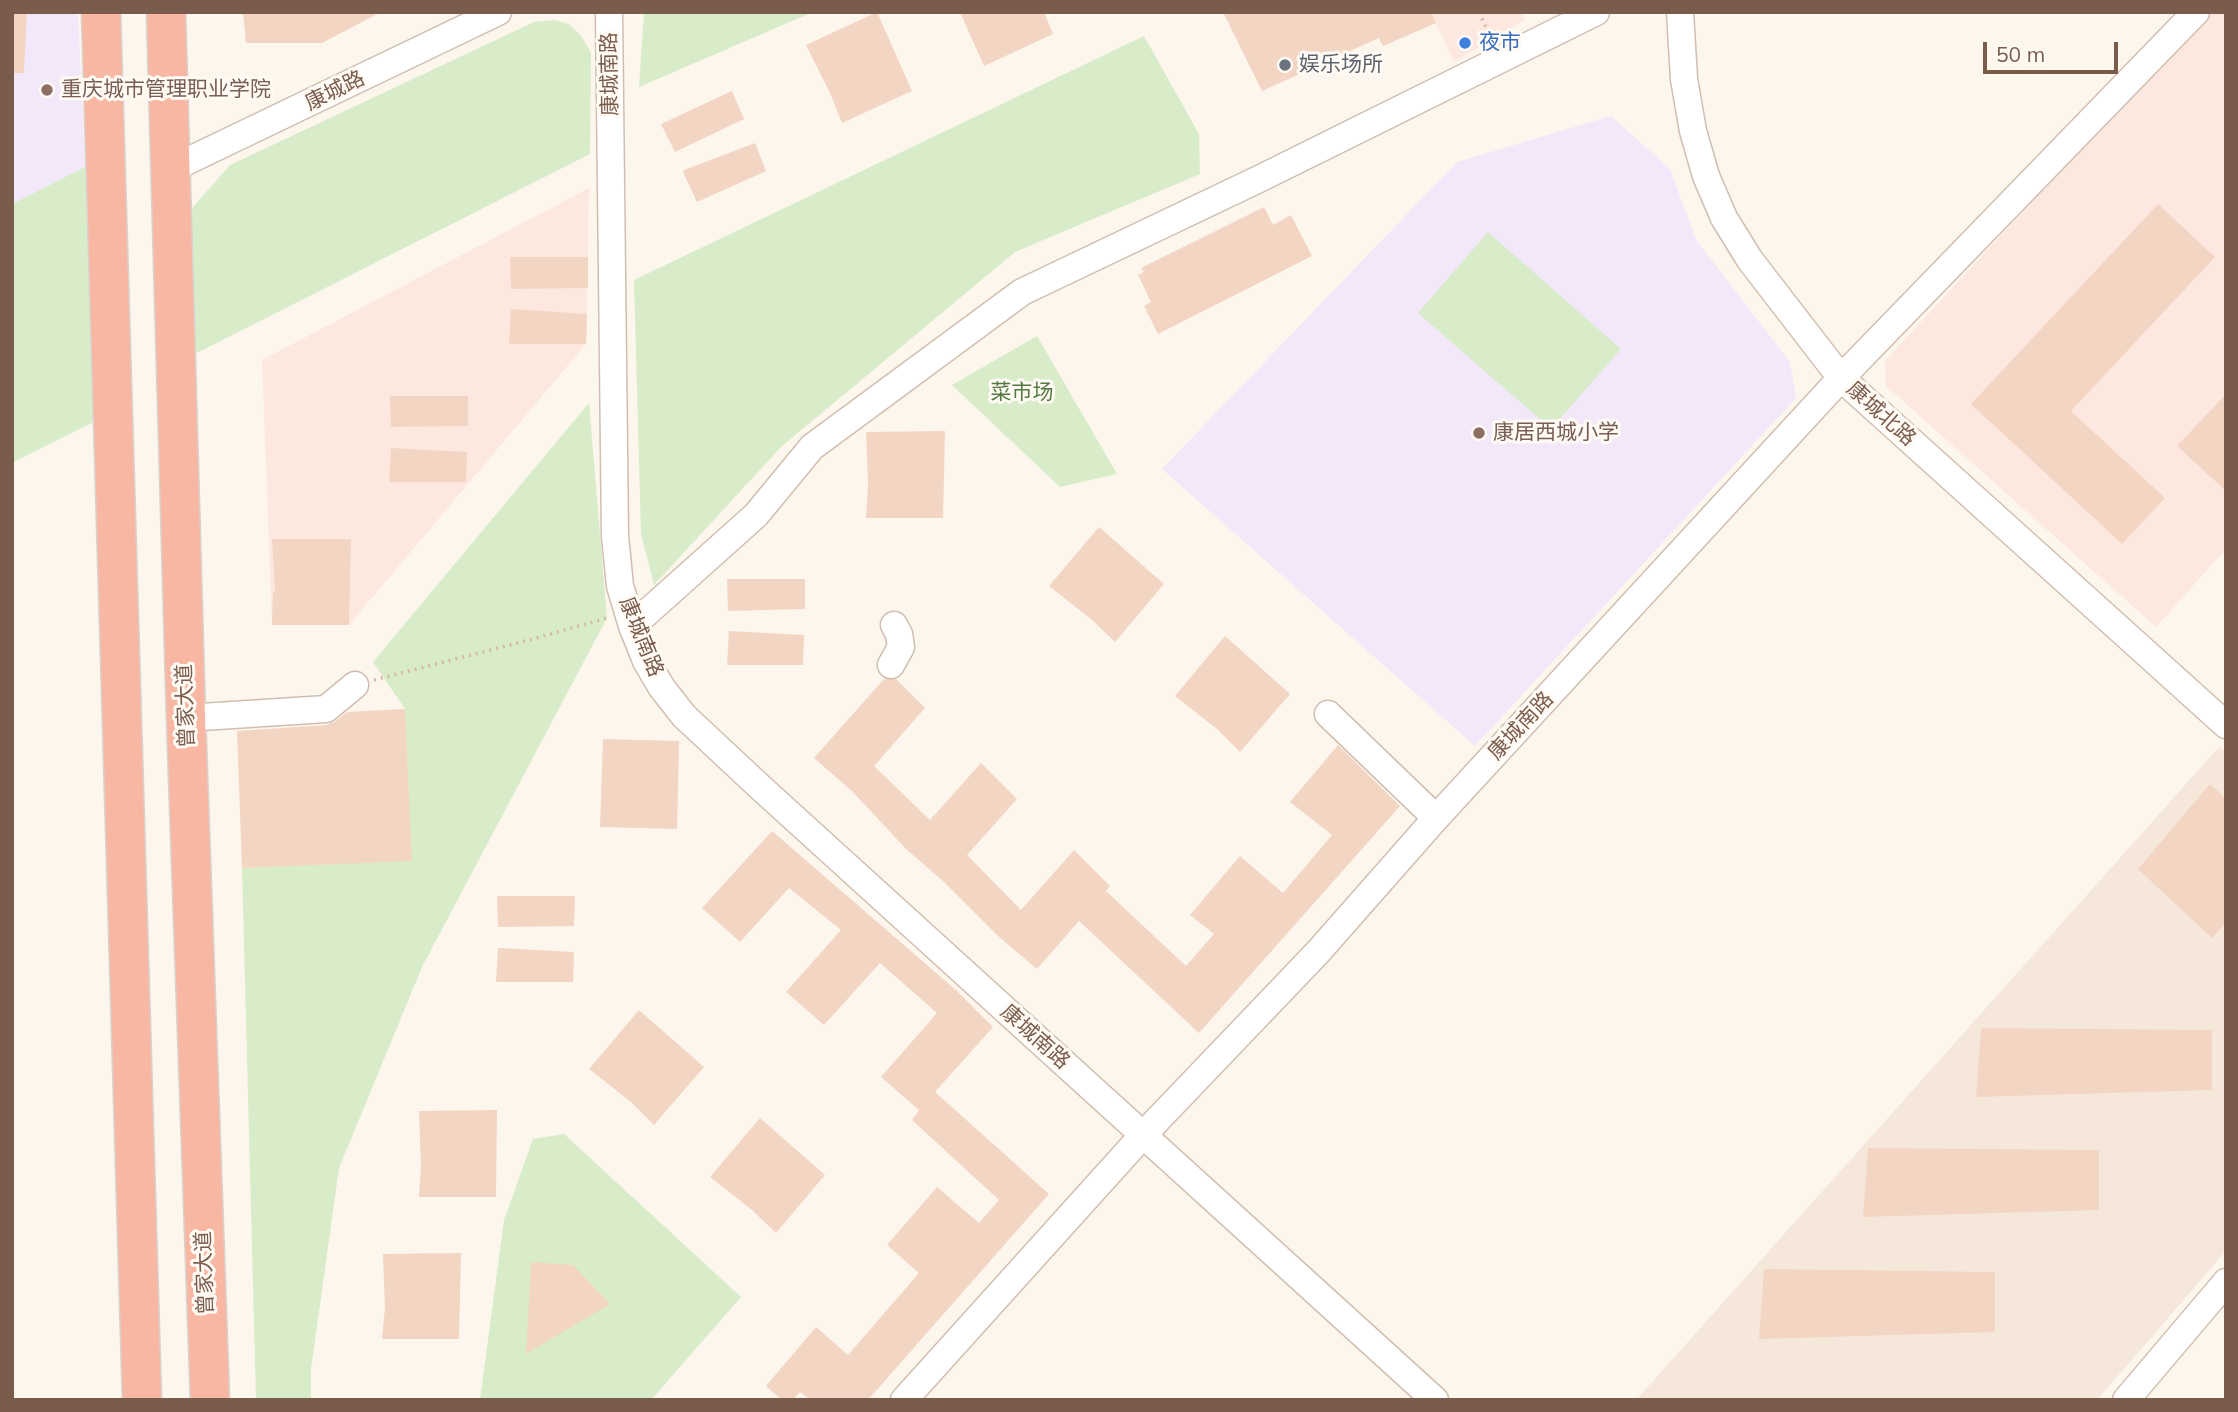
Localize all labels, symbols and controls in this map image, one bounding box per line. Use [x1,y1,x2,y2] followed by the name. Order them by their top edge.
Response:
[1986,28,2121,72] scale bar
[1479,30,1521,56] place label: 夜市
[597,32,623,116] street label: 康城南路
[1457,35,1473,51] marker: 夜市
[1996,41,2045,67] text: 50 m
[1299,52,1383,78] place label: 娱乐场所
[1277,57,1293,73] marker: 娱乐场所
[301,66,369,116] street label: 康城路
[61,77,271,103] place label: 重庆城市管理职业学院
[39,82,55,98] marker: 重庆城市管理职业学院
[1841,377,1921,451] street label: 康城北路
[991,380,1053,406] park label: 菜市场
[1493,420,1619,446] place label: 康居西城小学
[1471,425,1487,441] marker: 康居西城小学
[614,593,668,681] street label: 康城南路
[172,664,200,748] street label: 曾家大道
[1483,687,1559,765] street label: 康城南路
[995,1000,1075,1074] street label: 康城南路
[191,1231,219,1315] street label: 曾家大道

